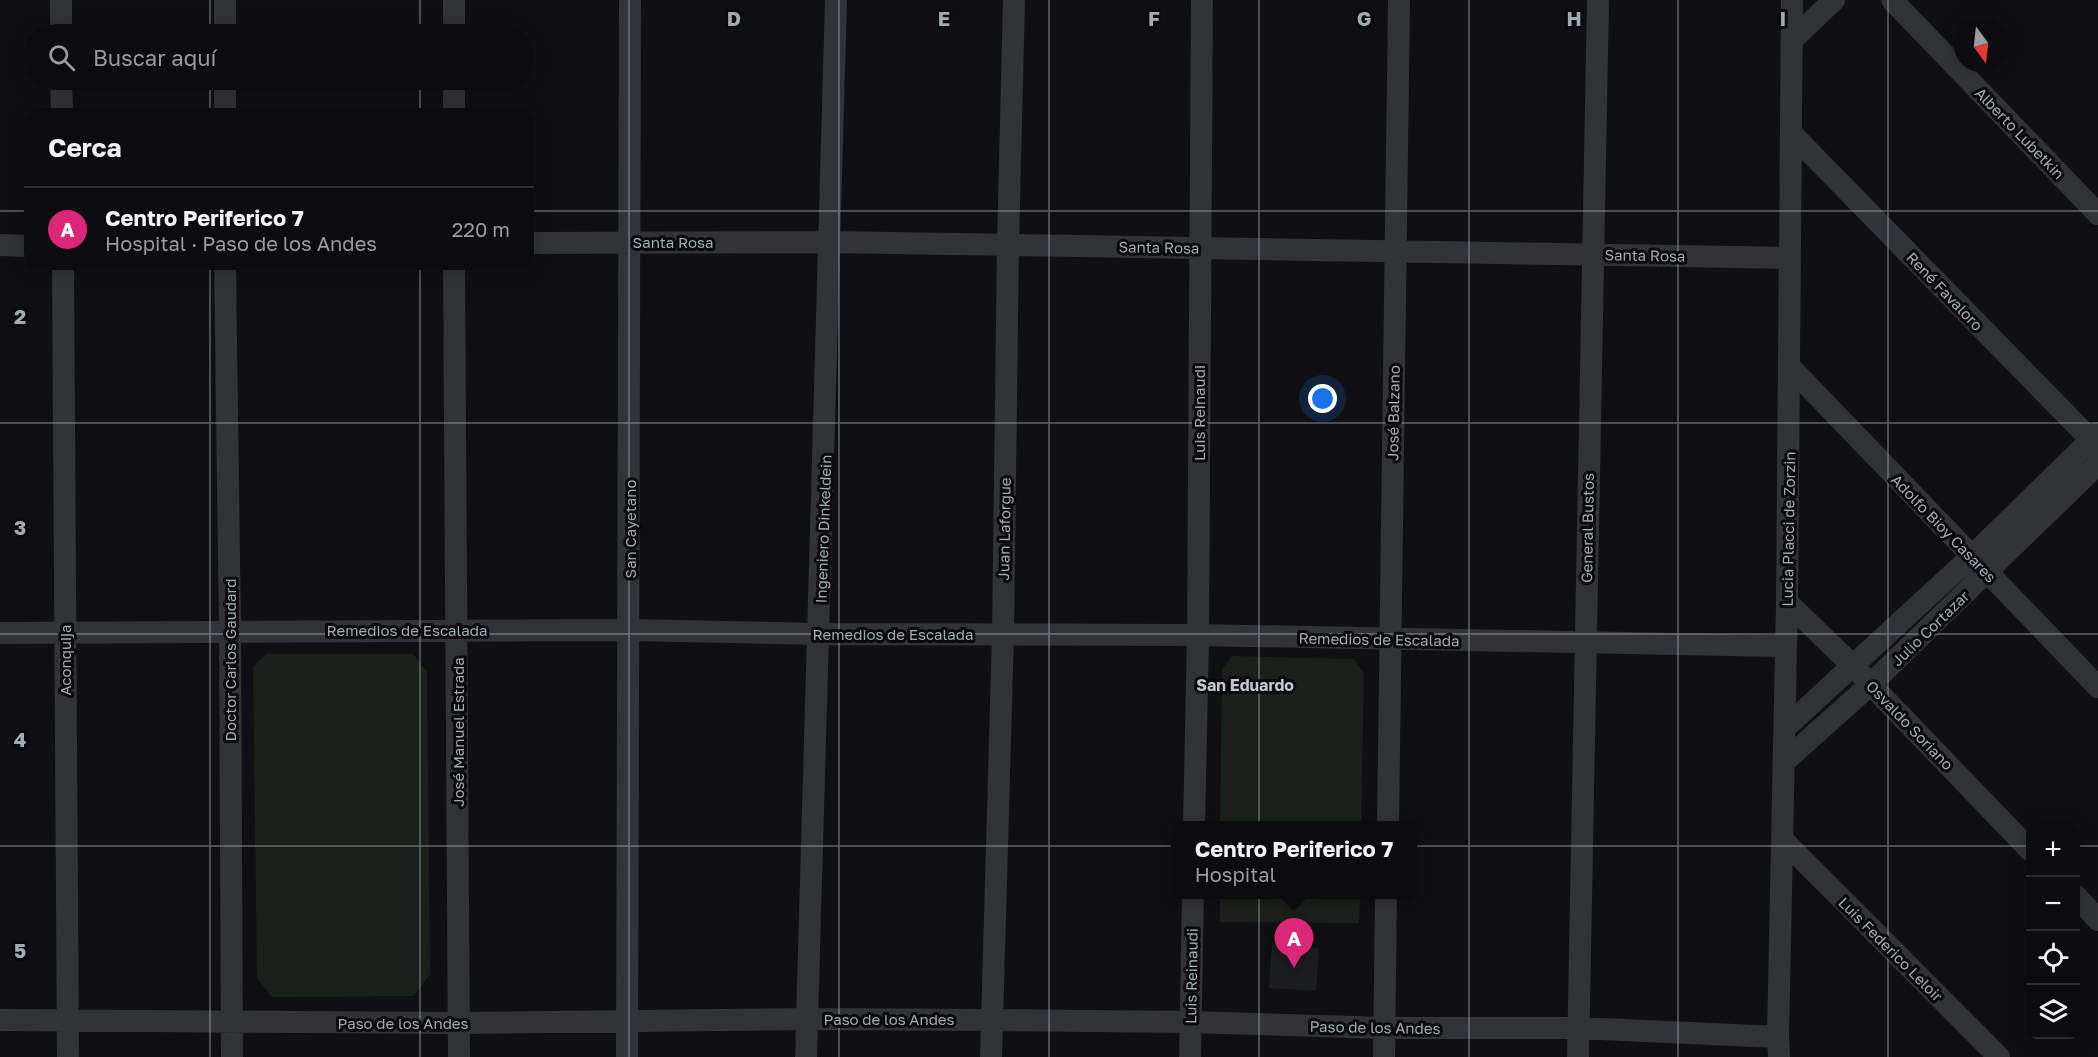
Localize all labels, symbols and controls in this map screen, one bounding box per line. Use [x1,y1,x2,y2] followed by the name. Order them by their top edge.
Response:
[727,6,741,30] text: D
[938,6,950,30] text: E
[1148,6,1160,30] text: F
[1357,6,1371,30] text: G
[1566,6,1582,30] text: H
[1780,6,1786,30] text: I
[1954,18,2008,72] north arrow
[24,24,534,90] search box
[45,41,78,74] icon: search
[93,44,216,71] text: Buscar aquí
[1972,83,2068,183] street label: Alberto Lubetkin
[48,132,122,163] text: Cerca
[105,204,304,231] text: Centro Periferico 7
[60,217,75,241] text: A
[452,217,510,241] text: 220 m
[105,231,377,255] text: Hospital · Paso de los Andes
[633,233,713,251] street label: Santa Rosa
[1118,237,1200,257] street label: Santa Rosa
[1604,245,1686,265] street label: Santa Rosa
[1903,248,1987,334] street label: René Favaloro
[14,304,26,328] text: 2
[1190,365,1208,461] street label: Luis Reinaudi
[1383,365,1403,461] street label: José Balzano
[1308,384,1337,413] your location
[1778,451,1798,607] street label: Lucia Placci de Zorzin
[811,454,835,604] street label: Ingeniero Dinkeldein
[1888,470,2000,586] street label: Adolfo Bioy Casares
[1577,473,1597,583] street label: General Bustos
[994,477,1014,581] street label: Juan Laforgue
[621,480,639,578] street label: San Cayetano
[14,515,26,539] text: 3
[221,579,239,741] street label: Doctor Carlos Gaudard
[1888,586,1973,669] street label: Julio Cortazar
[326,621,488,639] street label: Remedios de Escalada
[56,624,74,696] street label: Aconquija
[812,625,974,643] street label: Remedios de Escalada
[1298,629,1460,649] street label: Remedios de Escalada
[449,657,467,807] street label: José Manuel Estrada
[1196,675,1294,695] district label: San Eduardo
[1863,677,1957,773] street label: Osvaldo Soriano
[14,727,26,751] text: 4
[1171,821,1417,899] popup
[2026,823,2080,1039] map controls
[2026,823,2080,877] button: +
[1195,835,1393,862] text: Centro Periferico 7
[1195,862,1276,886] text: Hospital
[2026,877,2080,931] button: −
[1835,893,1947,1005] street label: Luis Federico Leloir
[1274,918,1314,968] pin: A
[1181,928,1201,1024] street label: Luis Reinaudi
[2026,931,2080,985] button: locate
[14,938,26,962] text: 5
[2026,985,2080,1039] button: layers
[823,1010,955,1028] street label: Paso de los Andes
[337,1014,469,1032] street label: Paso de los Andes
[1309,1017,1441,1037] street label: Paso de los Andes

